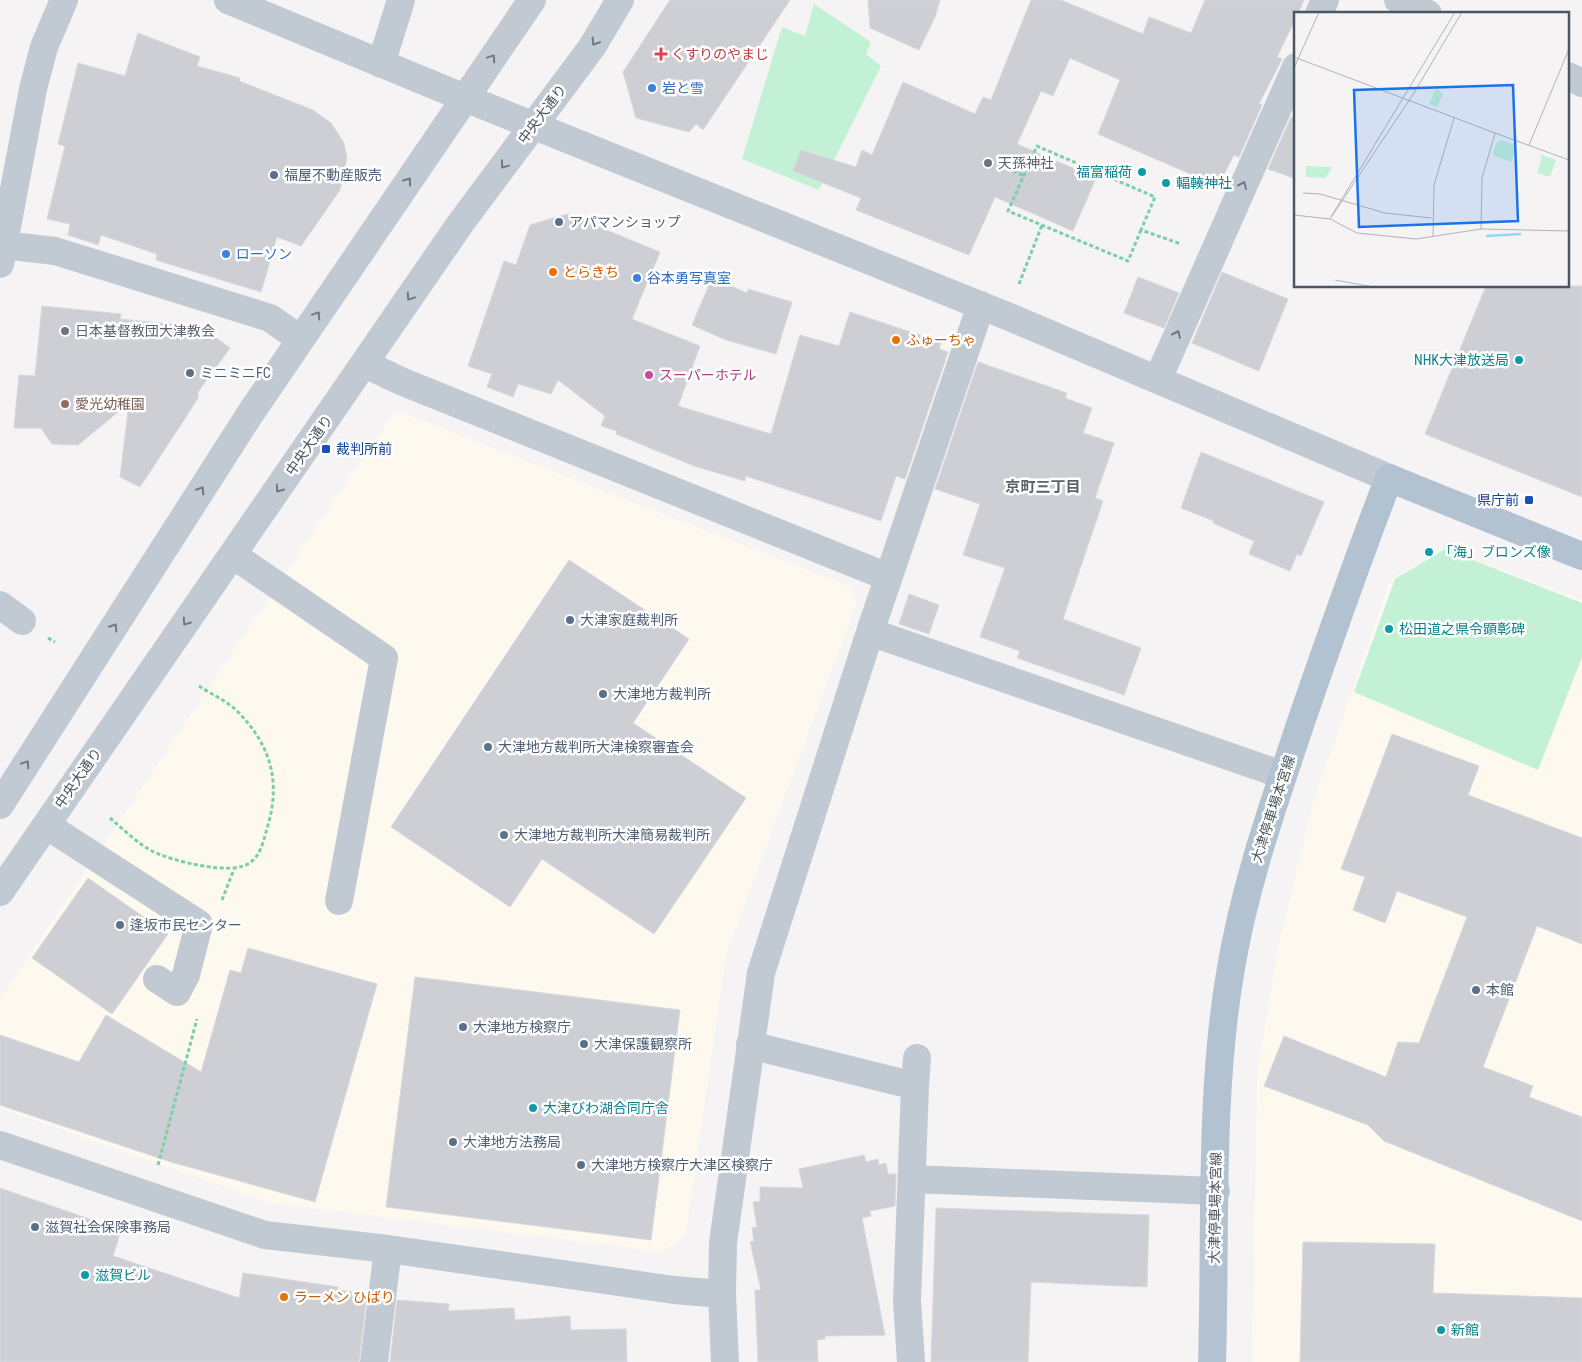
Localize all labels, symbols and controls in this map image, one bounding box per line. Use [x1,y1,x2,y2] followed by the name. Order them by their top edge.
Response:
[1294,12,1570,288] inset map
[591,36,601,45] one-way arrow
[671,46,769,62] place label: くすりのやまじ
[655,48,667,60] marker: くすりのやまじ
[486,54,495,64] one-way arrow
[662,80,704,96] place label: 岩と雪
[515,81,569,147] street label: 中央大通り
[646,82,658,94] marker: 岩と雪
[998,155,1054,171] place label: 天孫神社
[982,157,994,169] marker: 天孫神社
[501,159,510,169] one-way arrow
[1076,164,1132,180] place label: 福富稲荷
[1136,166,1148,178] marker: 福富稲荷
[284,167,382,183] place label: 福屋不動産販売
[268,169,280,181] marker: 福屋不動産販売
[1176,175,1232,191] place label: 輻輳神社
[402,177,411,186] one-way arrow
[1160,177,1172,189] marker: 輻輳神社
[1237,181,1248,190] one-way arrow
[569,214,681,230] place label: アパマンショップ
[553,216,565,228] marker: アパマンショップ
[236,246,292,262] place label: ローソン
[220,248,232,260] marker: ローソン
[563,264,619,280] place label: とらきち
[547,266,559,278] marker: とらきち
[647,270,731,286] place label: 谷本勇写真室
[631,272,643,284] marker: 谷本勇写真室
[407,291,416,301] one-way arrow
[310,311,320,320] one-way arrow
[75,323,215,339] place label: 日本基督教団大津教会
[59,325,71,337] marker: 日本基督教団大津教会
[1171,330,1182,339] one-way arrow
[906,332,976,348] place label: ふゅーちゃ
[890,334,902,346] marker: ふゅーちゃ
[1414,352,1509,368] place label: NHK大津放送局
[1513,354,1525,366] marker: NHK大津放送局
[200,365,271,381] place label: ミニミニFC
[184,367,196,379] marker: ミニミニFC
[659,367,757,383] place label: スーパーホテル
[643,369,655,381] marker: スーパーホテル
[75,396,145,412] place label: 愛光幼稚園
[59,398,71,410] marker: 愛光幼稚園
[282,412,336,478] street label: 中央大通り
[336,441,392,457] place label: 裁判所前
[320,443,332,455] marker: 裁判所前
[1005,478,1081,496] district label: 京町三丁目
[276,483,285,493] one-way arrow
[195,487,205,496] one-way arrow
[1477,492,1519,508] place label: 県庁前
[1523,494,1535,506] marker: 県庁前
[1439,544,1551,560] place label: 「海」ブロンズ像
[1423,546,1435,558] marker: 「海」ブロンズ像
[580,612,678,628] place label: 大津家庭裁判所
[564,614,576,626] marker: 大津家庭裁判所
[183,617,192,626] one-way arrow
[1399,621,1525,637] place label: 松田道之県令顕彰碑
[1383,623,1395,635] marker: 松田道之県令顕彰碑
[108,624,117,633] one-way arrow
[613,686,711,702] place label: 大津地方裁判所
[597,688,609,700] marker: 大津地方裁判所
[498,739,694,755] place label: 大津地方裁判所大津検察審査会
[482,741,494,753] marker: 大津地方裁判所大津検察審査会
[51,745,105,811] street label: 中央大通り
[1248,753,1298,865] street label: 大津停車場本宮線
[20,761,30,770] one-way arrow
[514,827,710,843] place label: 大津地方裁判所大津簡易裁判所
[498,829,510,841] marker: 大津地方裁判所大津簡易裁判所
[130,917,242,933] place label: 逢坂市民センター
[114,919,126,931] marker: 逢坂市民センター
[1486,982,1514,998] place label: 本館
[1470,984,1482,996] marker: 本館
[473,1019,571,1035] place label: 大津地方検察庁
[457,1021,469,1033] marker: 大津地方検察庁
[594,1036,692,1052] place label: 大津保護観察所
[578,1038,590,1050] marker: 大津保護観察所
[543,1100,669,1116] place label: 大津びわ湖合同庁舎
[527,1102,539,1114] marker: 大津びわ湖合同庁舎
[463,1134,561,1150] place label: 大津地方法務局
[447,1136,459,1148] marker: 大津地方法務局
[1206,1152,1224,1264] street label: 大津停車場本宮線
[591,1157,773,1173] place label: 大津地方検察庁大津区検察庁
[575,1159,587,1171] marker: 大津地方検察庁大津区検察庁
[45,1219,171,1235] place label: 滋賀社会保険事務局
[29,1221,41,1233] marker: 滋賀社会保険事務局
[95,1267,151,1283] place label: 滋賀ビル
[79,1269,91,1281] marker: 滋賀ビル
[294,1289,395,1305] place label: ラーメン ひばり
[278,1291,290,1303] marker: ラーメン ひばり
[1451,1322,1479,1338] place label: 新館
[1435,1324,1447,1336] marker: 新館

